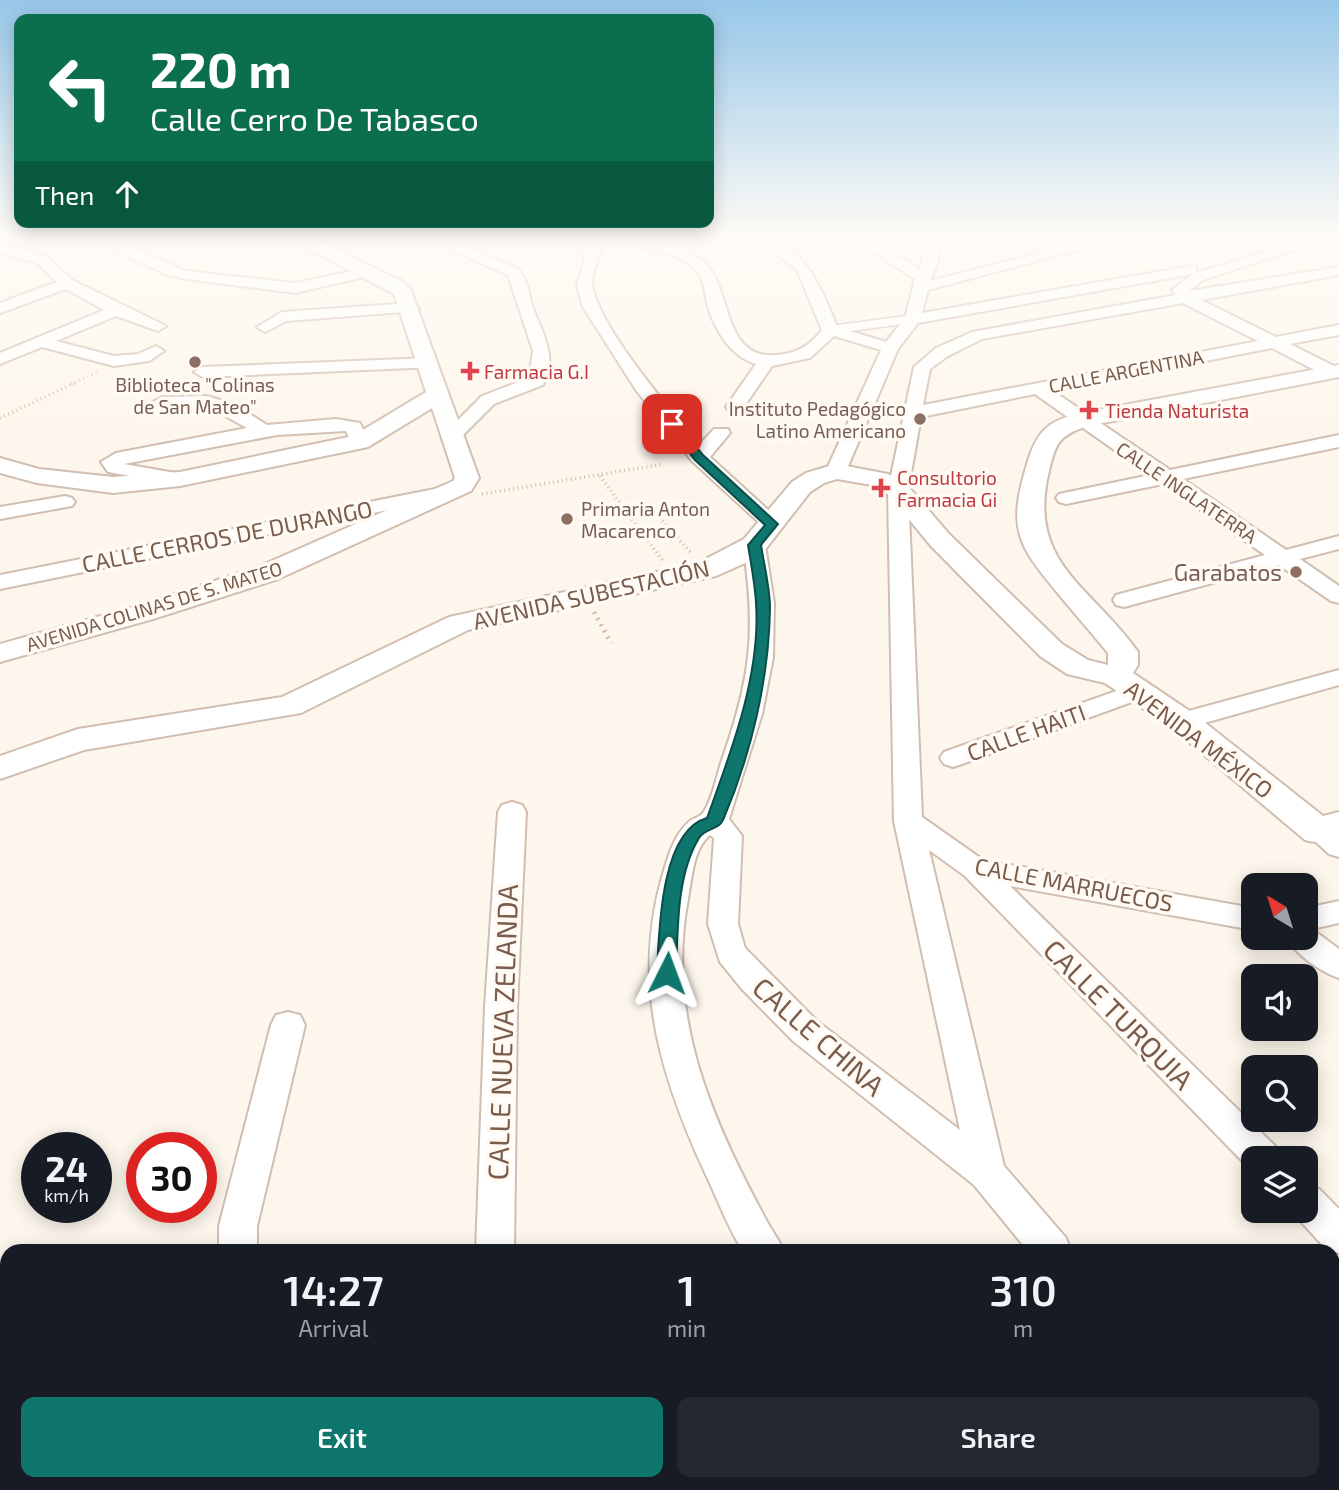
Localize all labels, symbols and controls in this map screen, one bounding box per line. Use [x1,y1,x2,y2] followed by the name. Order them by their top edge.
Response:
[150,39,292,98] text: 220 m
[35,42,126,133] icon: left
[150,99,479,137] text: Calle Cerro De Tabasco
[108,175,146,213] icon: ahead
[35,179,94,210] text: Then
[1047,345,1206,397] street label: CALLE ARGENTINA
[187,354,203,370] marker: Biblioteca "Colinas de San Mateo"
[484,360,589,383] place label: Farmacia G.I
[462,363,478,379] marker: Farmacia G.I
[115,373,275,418] place label: Biblioteca "Colinas de San Mateo"
[642,394,702,454] pin
[729,397,906,442] place label: Instituto Pedagógico Latino Americano
[1105,399,1249,422] place label: Tienda Naturista
[1079,400,1099,420] marker: Tienda Naturista
[653,405,691,443] icon: arrive
[912,411,928,427] marker: Instituto Pedagógico Latino Americano
[1112,436,1262,548] street label: CALLE INGLATERRA
[897,466,997,511] place label: Consultorio Farmacia Gi
[871,478,891,498] marker: Consultorio Farmacia Gi
[79,494,375,578] street label: CALLE CERROS DE DURANGO
[581,497,710,542] place label: Primaria Anton Macarenco
[559,511,575,527] marker: Primaria Anton Macarenco
[470,553,712,635] street label: AVENIDA SUBESTACIÓN
[23,556,285,656] street label: AVENIDA COLINAS DE S. MATEO
[1174,558,1282,586] place label: Garabatos
[1288,564,1304,580] marker: Garabatos
[1119,674,1279,804] street label: AVENIDA MÉXICO
[963,698,1089,766] street label: CALLE HAITI
[973,851,1175,917] street label: CALLE MARRUECOS
[1241,873,1318,950] north arrow
[1241,873,1318,1223] map controls
[480,883,524,1181] street label: CALLE NUEVA ZELANDA
[1037,932,1201,1096] street label: CALLE TURQUIA
[630,936,704,1010] position arrow
[1241,964,1318,1041] button: sound
[746,970,892,1103] street label: CALLE CHINA
[1241,1055,1318,1132] button: search
[126,1132,217,1223] speed limit sign: 30
[1241,1146,1318,1223] button: layers
[45,1147,88,1189] text: 24
[44,1184,89,1206] text: km/h
[283,1264,384,1314] text: 14:27
[678,1264,695,1314] text: 1
[990,1264,1057,1314] text: 310
[298,1314,368,1342] text: Arrival
[667,1314,706,1342] text: min
[1013,1314,1033,1342] text: m
[21,1397,663,1477] button: Exit
[677,1397,1319,1477] button: Share

